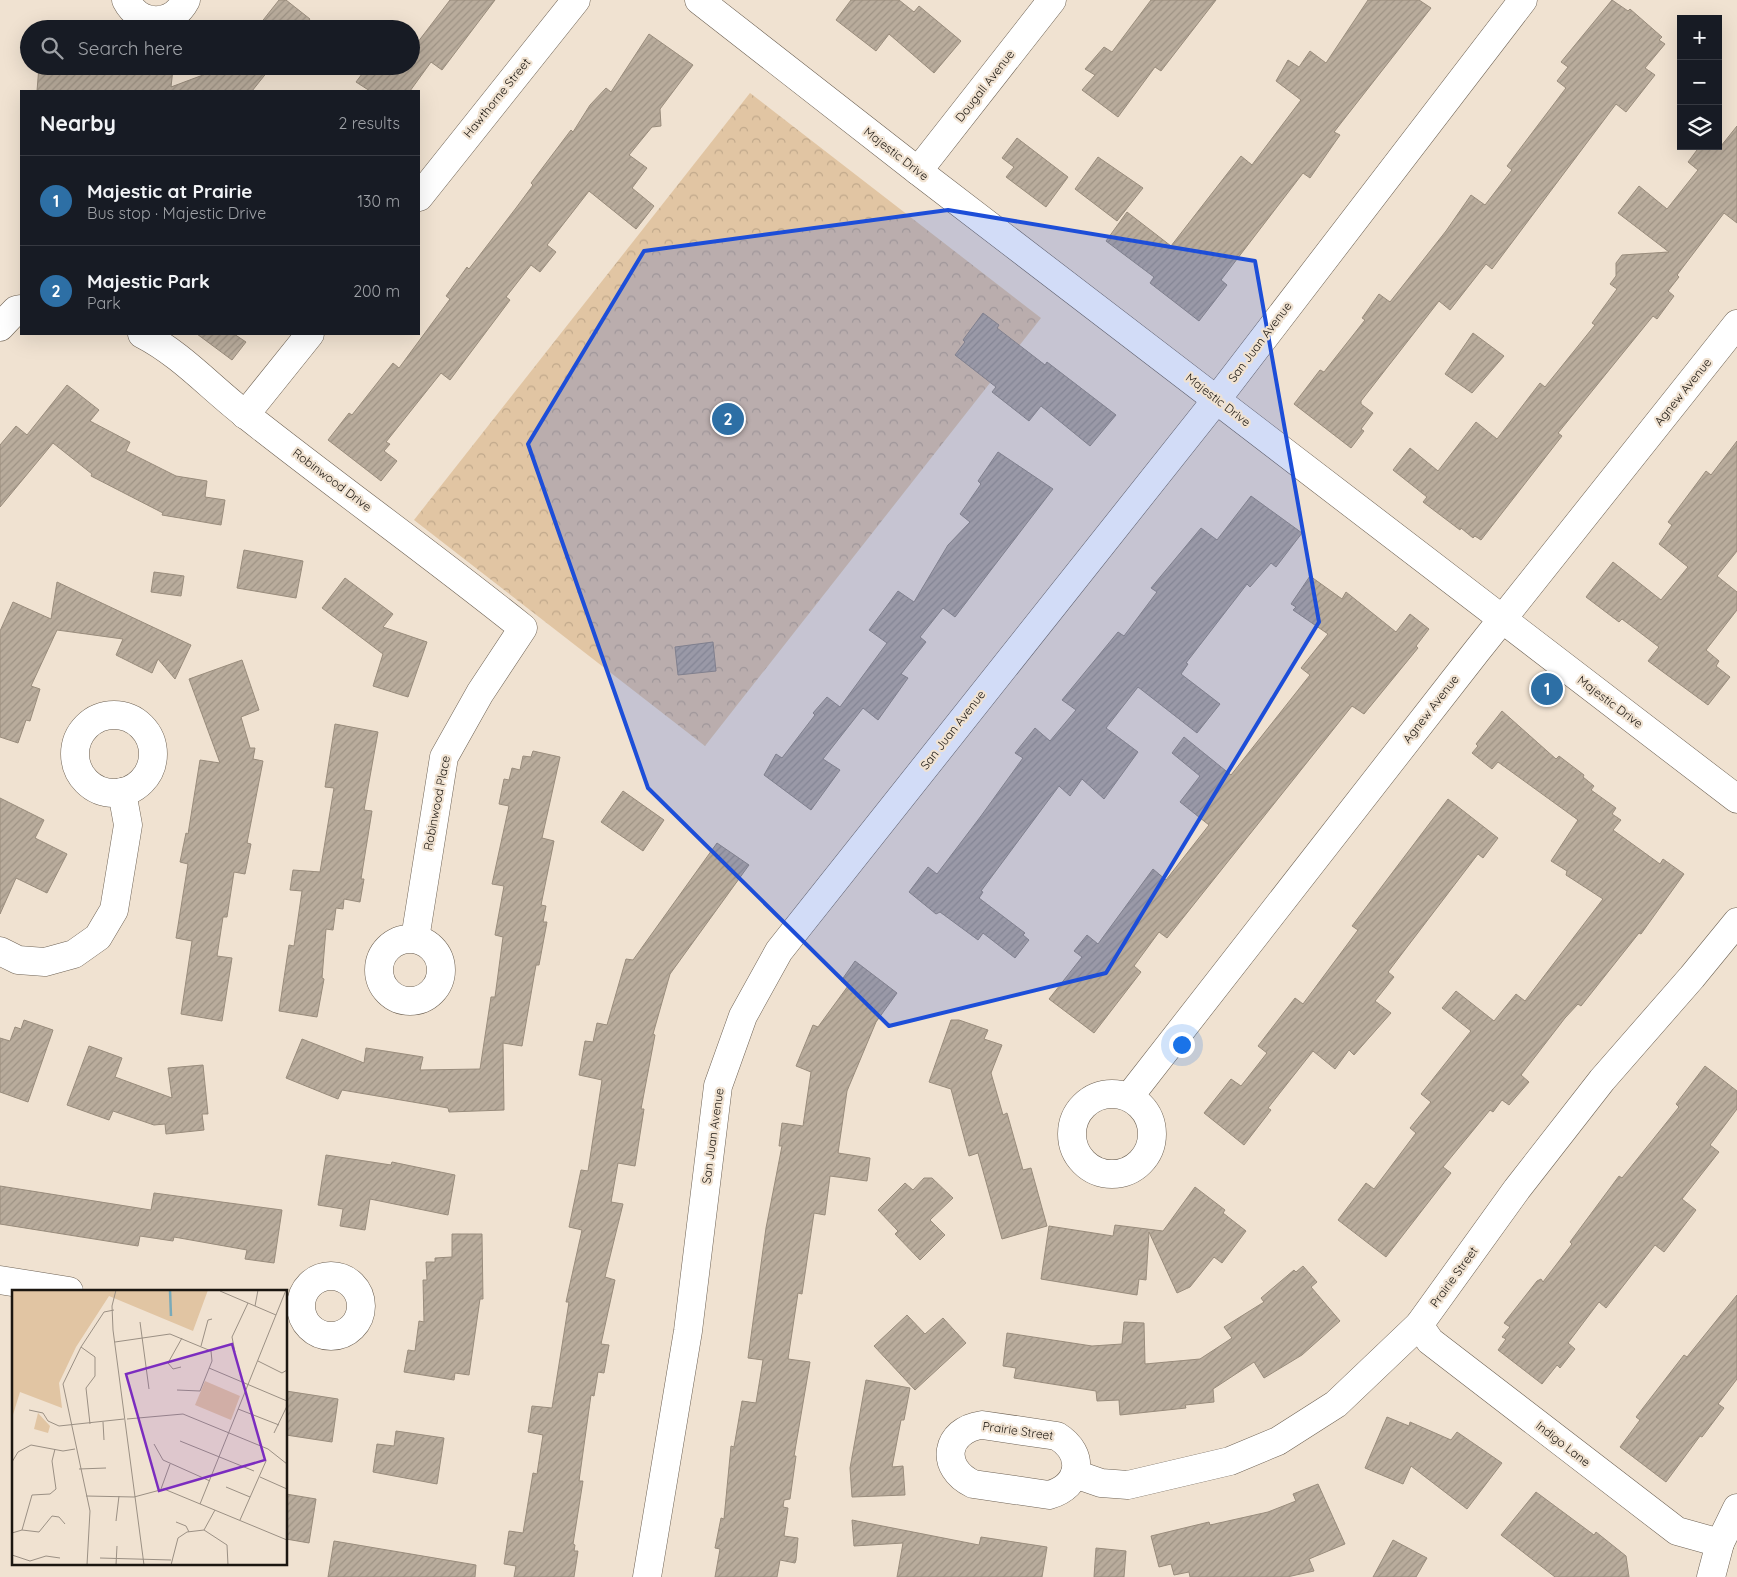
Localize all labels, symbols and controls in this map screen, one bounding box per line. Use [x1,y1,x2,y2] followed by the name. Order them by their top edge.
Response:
[1677,15,1722,150] map controls
[1677,15,1722,60] button: +
[20,20,420,75] search box
[38,34,66,62] icon: search
[78,36,183,60] text: Search here
[952,47,1017,125] street label: Dougall Avenue
[460,55,533,140] street label: Hawthorne Street
[1677,60,1722,105] button: −
[1677,105,1722,150] button: layers
[40,110,116,136] text: Nearby
[338,113,400,133] text: 2 results
[861,124,932,184] street label: Majestic Drive
[87,179,252,203] text: Majestic at Prairie
[53,191,59,211] text: 1
[357,191,400,211] text: 130 m
[87,203,266,223] text: Bus stop · Majestic Drive
[87,269,210,293] text: Majestic Park
[51,281,61,301] text: 2
[353,281,400,301] text: 200 m
[87,293,121,313] text: Park
[1225,299,1295,385] street label: San Juan Avenue
[1651,355,1714,428] street label: Agnew Avenue
[1183,370,1254,430] street label: Majestic Drive
[712,400,744,438] pin: 2
[290,445,375,514] street label: Robinwood Drive
[1531,670,1563,708] pin: 1
[1399,671,1462,746] street label: Agnew Avenue
[1575,672,1646,731] street label: Majestic Drive
[917,687,988,772] street label: San Juan Avenue
[420,754,453,852] street label: Robinwood Place
[1169,1032,1195,1058] your location
[698,1087,727,1185] street label: San Juan Avenue
[1427,1243,1481,1310] street label: Prairie Street
[12,1290,288,1564] inset map
[982,1418,1055,1443] street label: Prairie Street
[1533,1418,1594,1470] street label: Indigo Lane

